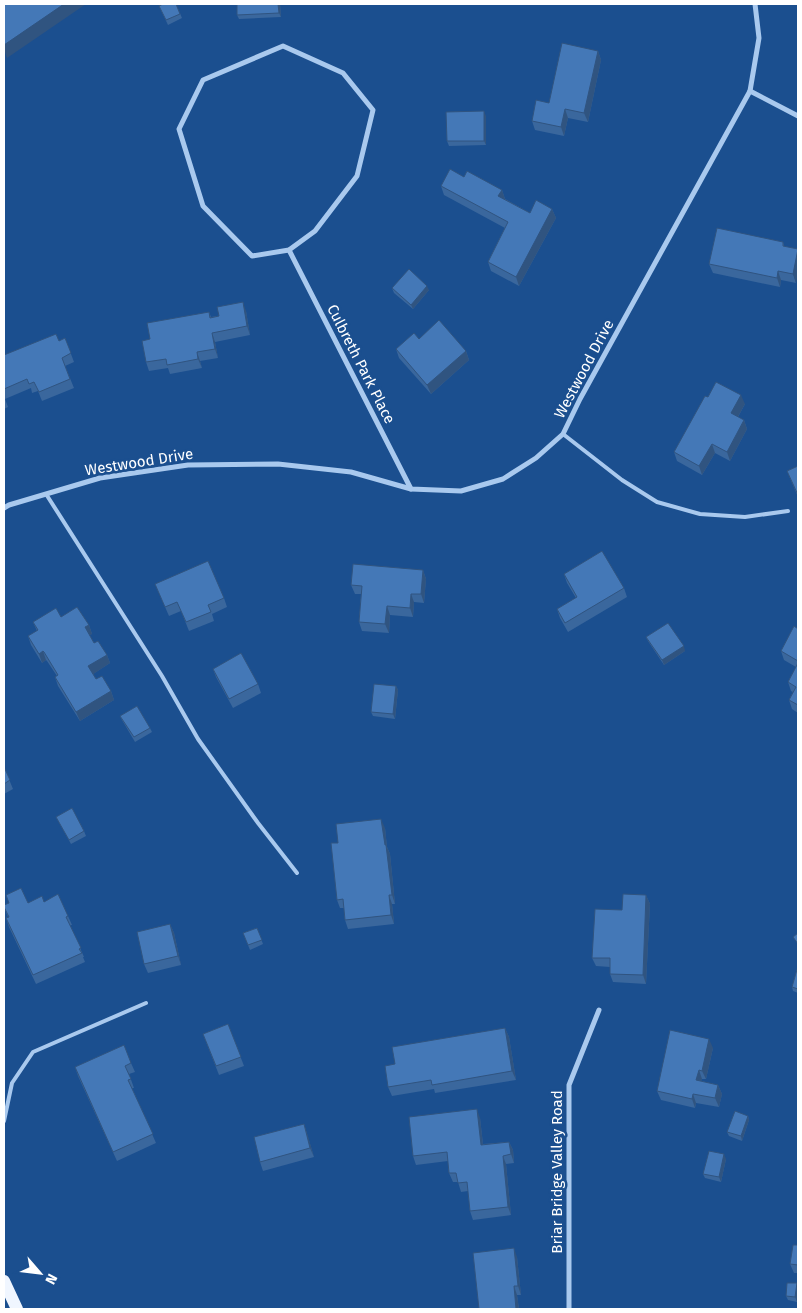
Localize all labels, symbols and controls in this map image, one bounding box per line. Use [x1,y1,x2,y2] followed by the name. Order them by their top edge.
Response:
[323,301,399,427] street label: Culbreth Park Place
[550,317,618,421] street label: Westwood Drive
[84,445,194,479] street label: Westwood Drive
[548,1090,566,1254] street label: Briar Bridge Valley Road
[15,1248,65,1298] north arrow
[41,1271,61,1287] text: N

